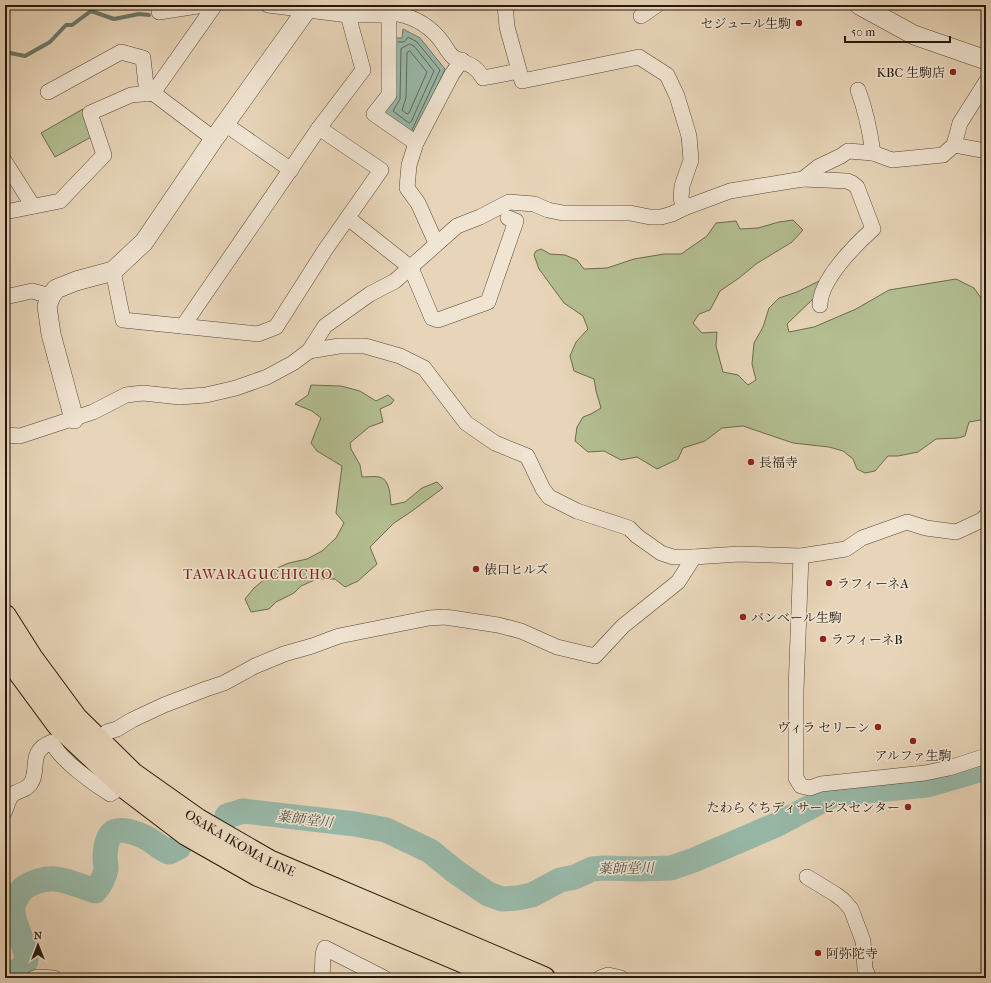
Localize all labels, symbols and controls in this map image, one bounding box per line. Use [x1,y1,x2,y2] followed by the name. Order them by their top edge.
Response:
[701,16,791,31] place label: セジュール生駒
[794,18,804,28] marker: セジュール生駒
[845,18,950,44] scale bar
[851,25,875,39] text: 50 m
[877,65,945,80] place label: KBC 生駒店
[948,67,958,77] marker: KBC 生駒店
[759,455,798,470] place label: 長福寺
[746,457,756,467] marker: 長福寺
[484,562,549,577] place label: 俵口ヒルズ
[471,564,481,574] marker: 俵口ヒルズ
[183,566,333,583] district label: TAWARAGUCHICHO
[837,576,909,591] place label: ラフィーネA
[824,578,834,588] marker: ラフィーネA
[751,610,842,625] place label: バンベール生駒
[738,612,748,622] marker: バンベール生駒
[831,632,903,647] place label: ラフィーネB
[818,634,828,644] marker: ラフィーネB
[777,720,870,735] place label: ヴィラ セリーン
[873,722,883,732] marker: ヴィラ セリーン
[908,736,918,746] marker: アルファ生駒
[874,748,952,763] place label: アルファ生駒
[707,800,900,815] place label: たわらぐちディサービスセンター
[903,802,913,812] marker: たわらぐちディサービスセンター
[182,806,298,879] street label: OSAKA IKOMA LINE
[276,808,336,832] water label: 薬師堂川
[598,859,656,877] water label: 薬師堂川
[18,925,58,965] north arrow
[34,929,43,942] text: N
[826,946,878,961] place label: 阿弥陀寺
[813,948,823,958] marker: 阿弥陀寺

